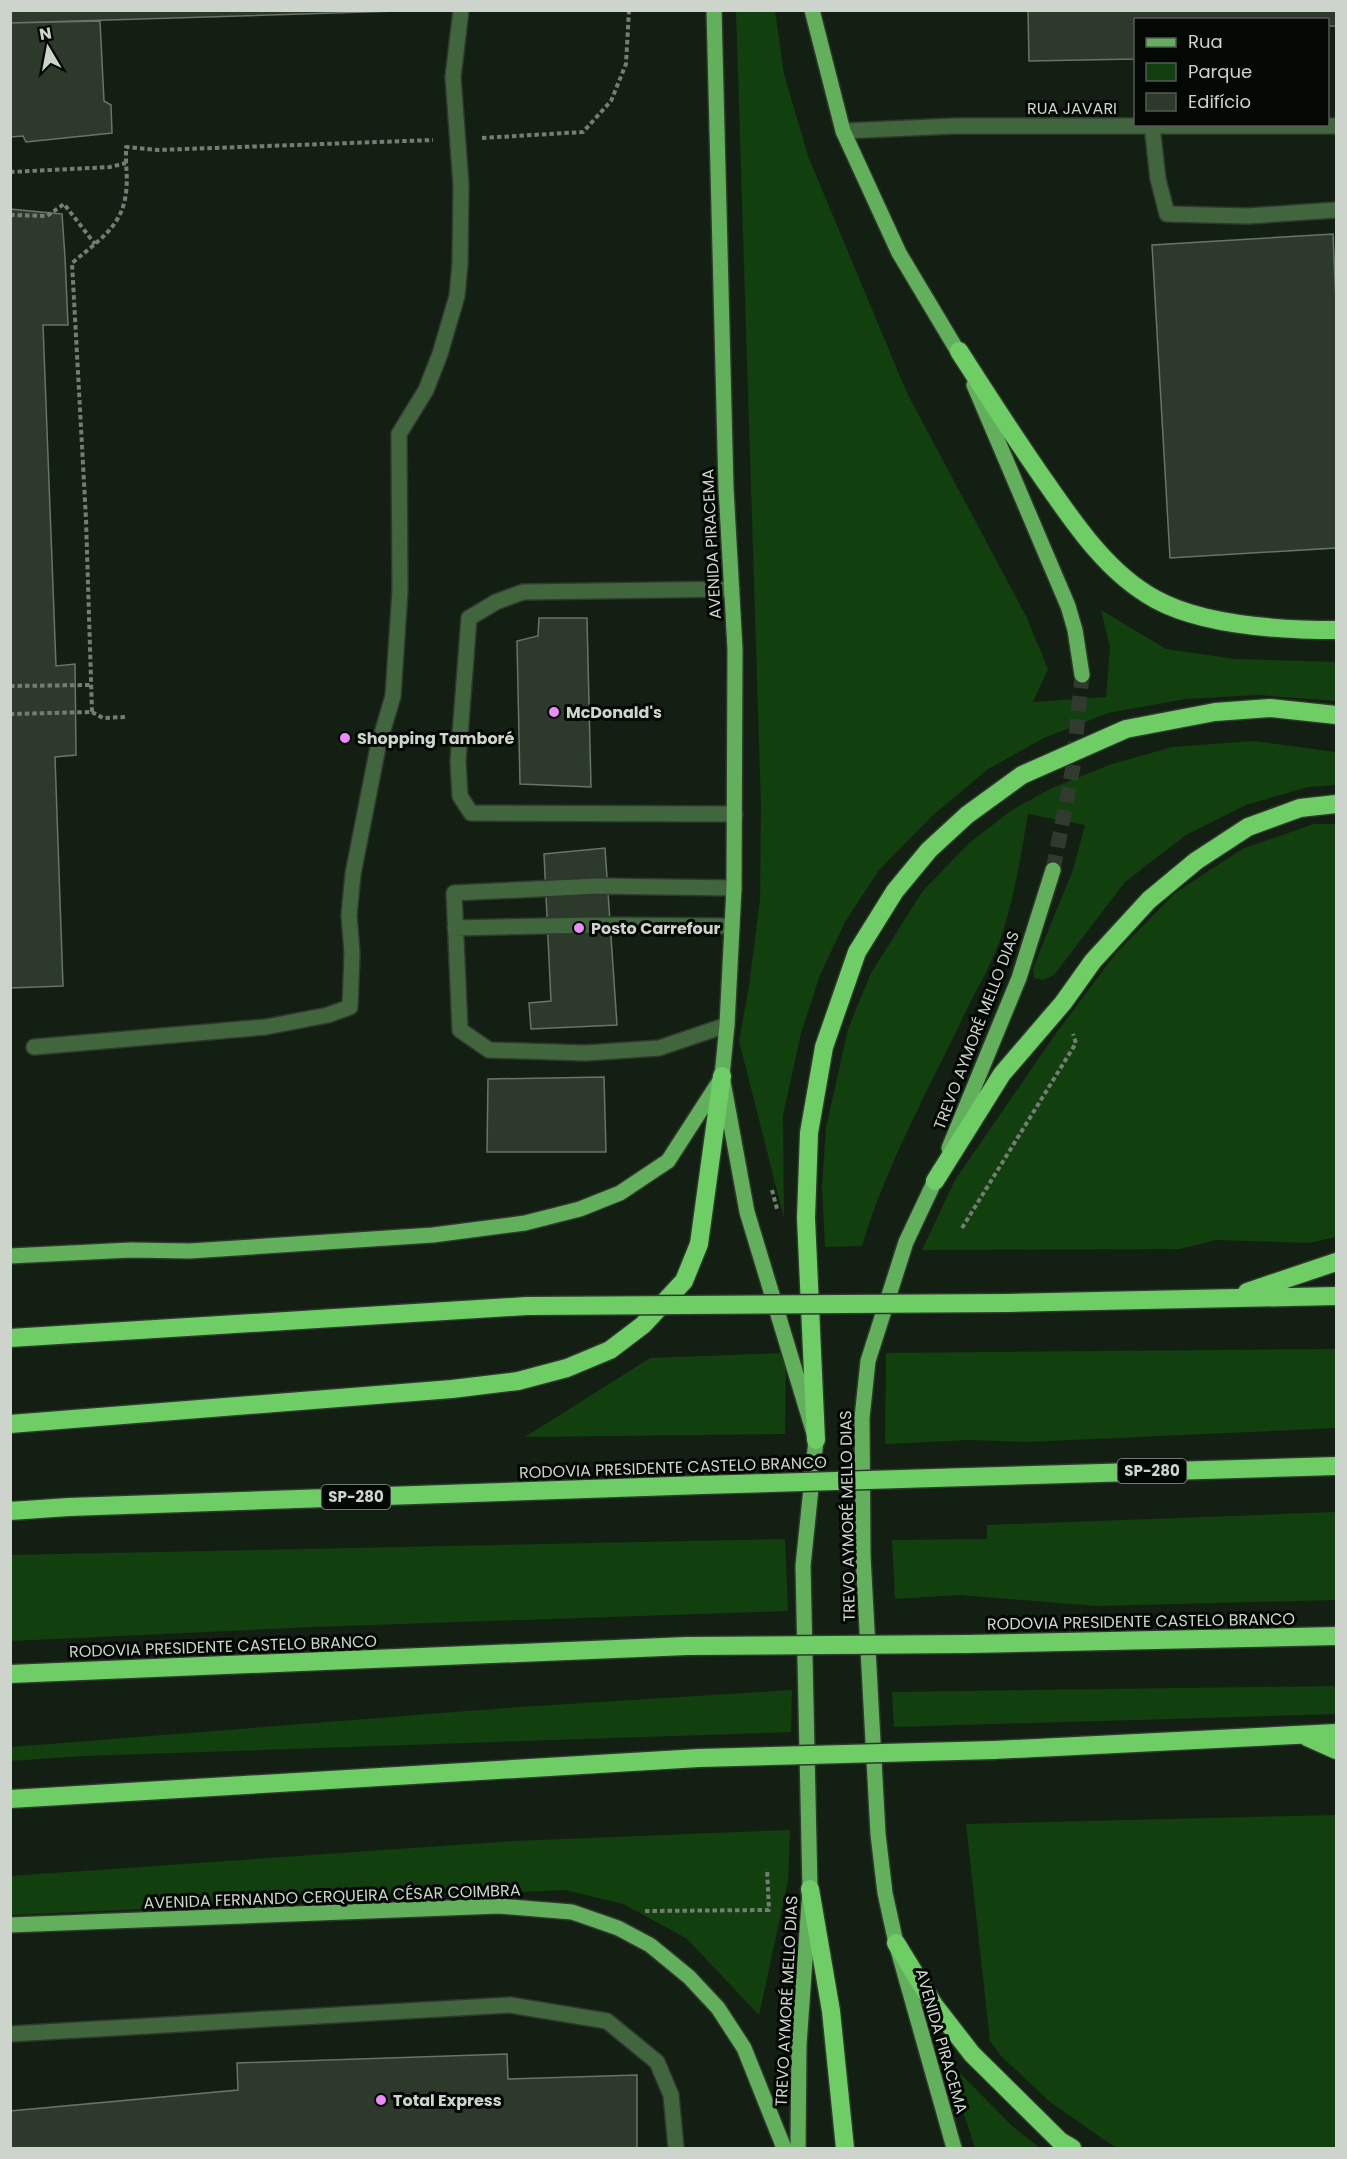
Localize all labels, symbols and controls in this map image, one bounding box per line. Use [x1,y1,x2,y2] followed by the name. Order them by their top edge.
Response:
[18,18,78,78] north arrow
[1134,18,1329,126] legend
[38,21,53,46] text: N
[1188,29,1223,54] text: Rua
[1188,59,1252,84] text: Parque
[1188,89,1251,114] text: Edifício
[1027,97,1117,120] street label: RUA JAVARI
[696,468,727,620] street label: AVENIDA PIRACEMA
[566,701,662,724] place label: McDonald's
[547,705,561,719] marker: McDonald's
[357,727,514,750] place label: Shopping Tamboré
[338,731,352,745] marker: Shopping Tamboré
[591,917,721,940] place label: Posto Carrefour
[572,921,586,935] marker: Posto Carrefour
[928,928,1025,1133] street label: TREVO AYMORÉ MELLO DIAS
[834,1410,861,1622] street label: TREVO AYMORÉ MELLO DIAS
[519,1451,827,1484] street label: RODOVIA PRESIDENTE CASTELO BRANCO
[1118,1459,1186,1483] road number: SP-280
[322,1485,391,1509] road number: SP-280
[987,1607,1295,1636] street label: RODOVIA PRESIDENTE CASTELO BRANCO
[69,1630,377,1663] street label: RODOVIA PRESIDENTE CASTELO BRANCO
[143,1878,521,1915] street label: AVENIDA FERNANDO CERQUEIRA CÉSAR COIMBRA
[769,1895,804,2107] street label: TREVO AYMORÉ MELLO DIAS
[910,1966,973,2117] street label: AVENIDA PIRACEMA
[393,2089,502,2112] place label: Total Express
[374,2093,388,2107] marker: Total Express

